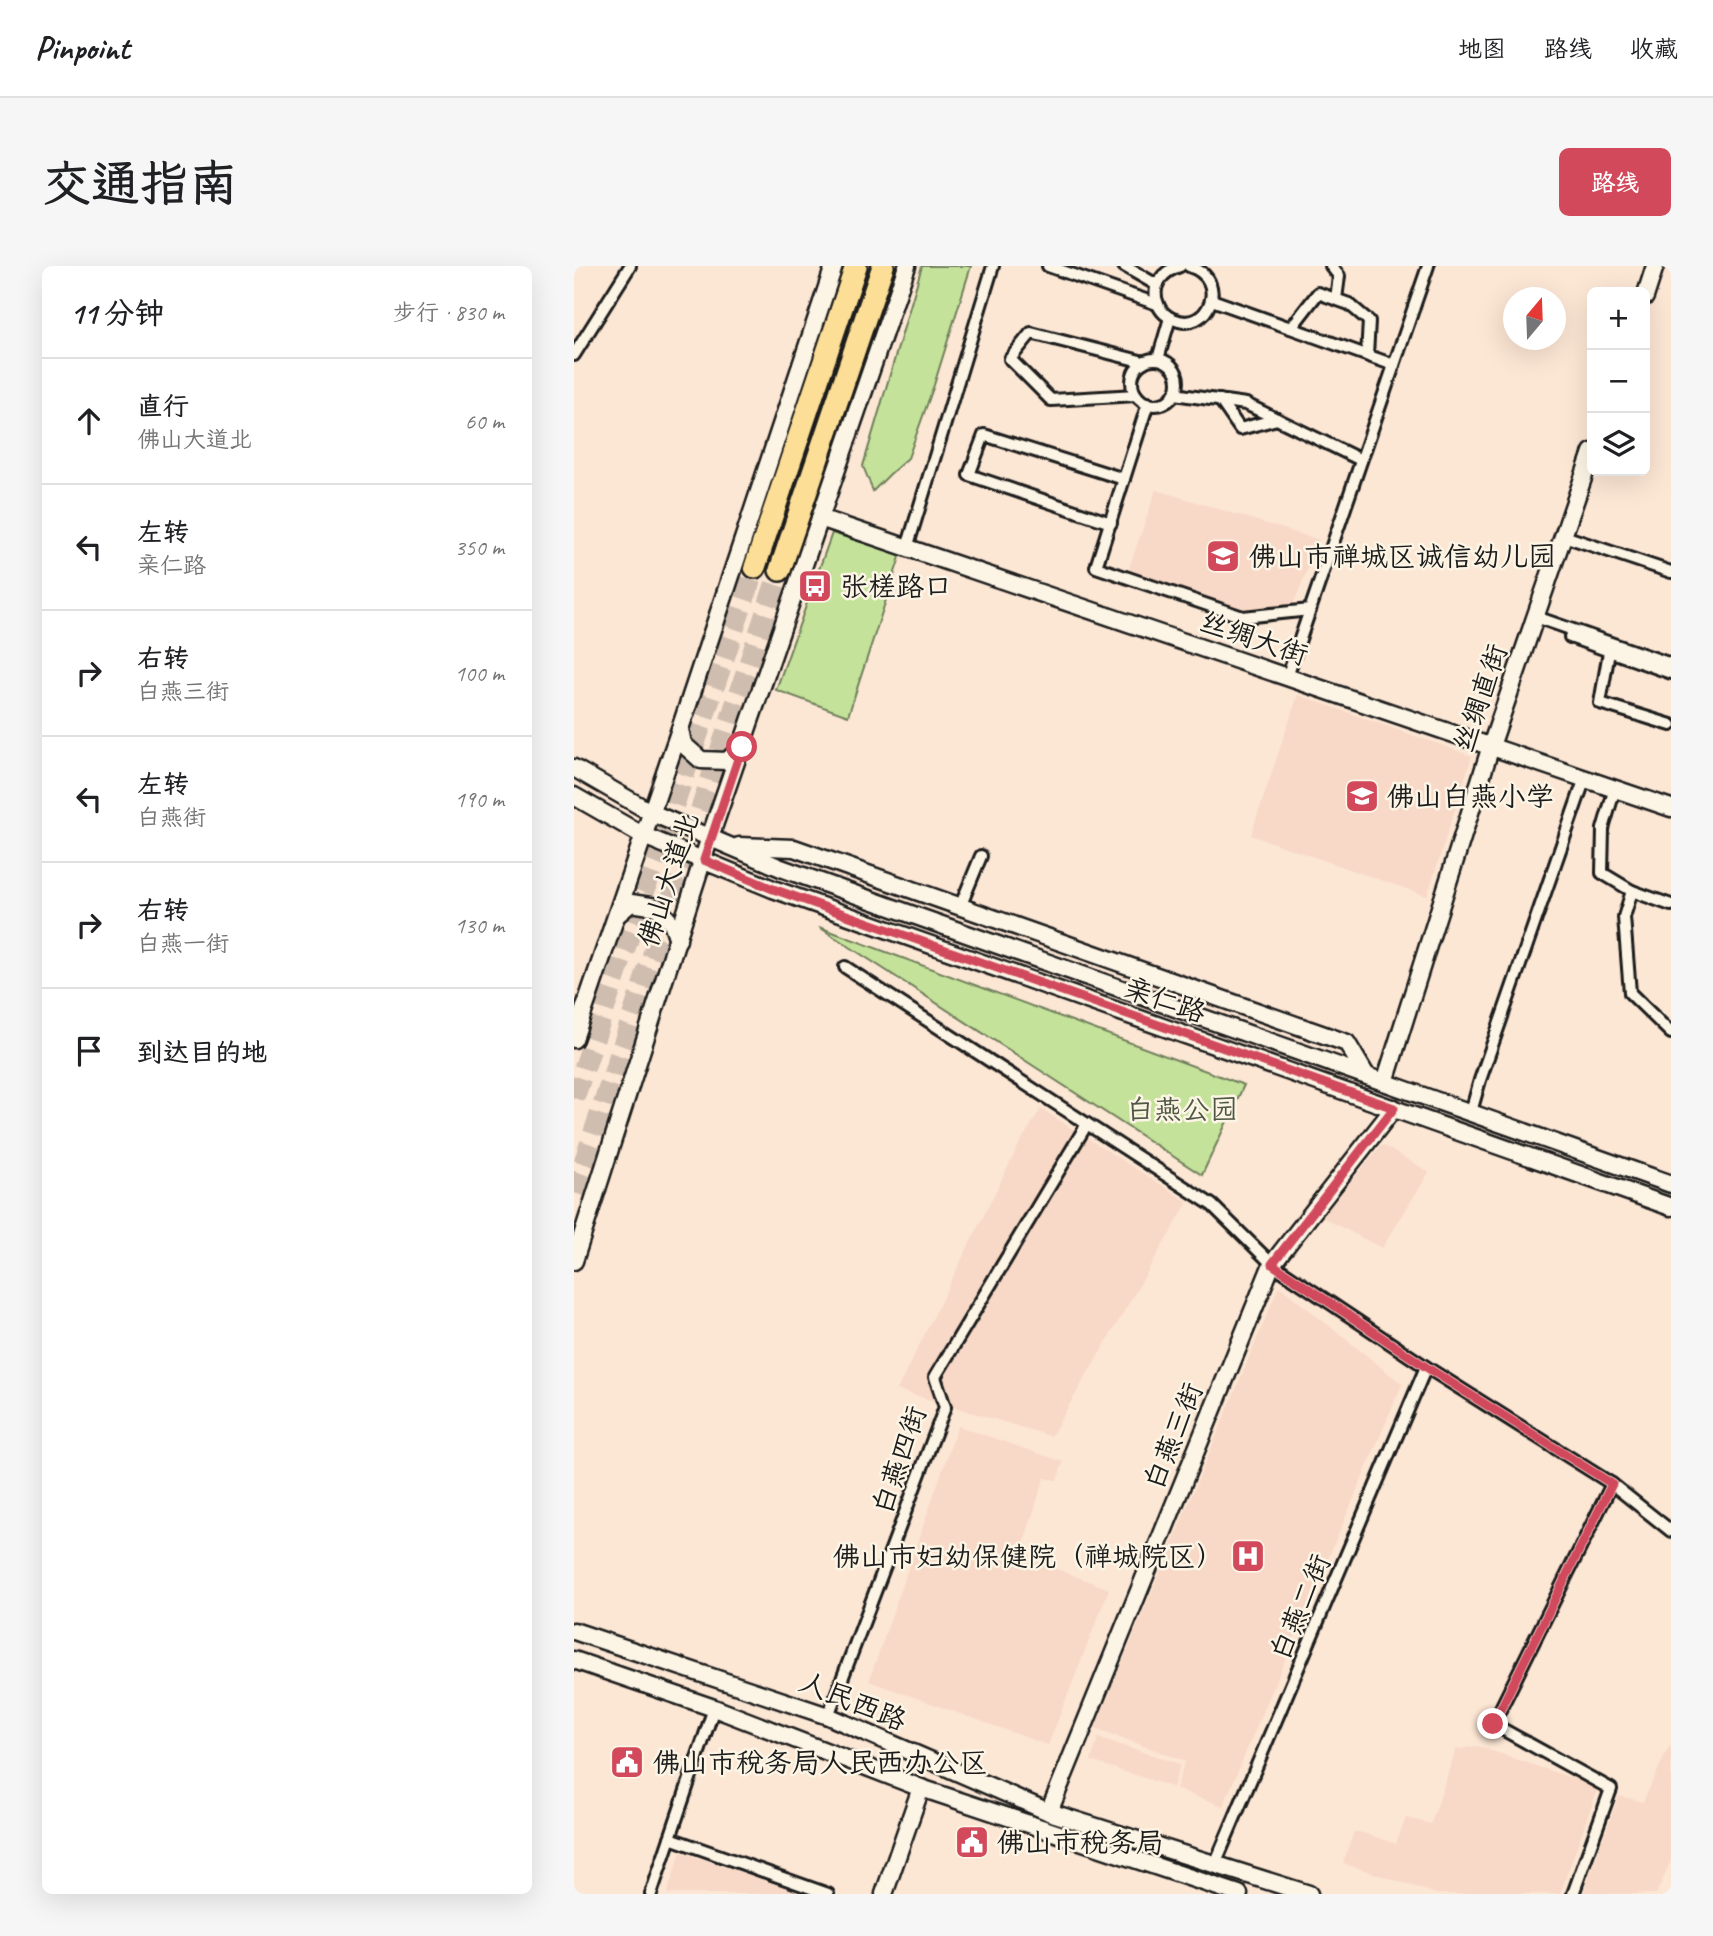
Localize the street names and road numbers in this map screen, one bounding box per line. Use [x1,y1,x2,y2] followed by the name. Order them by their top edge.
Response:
[1195,603,1313,673] street label: 丝绸大街
[1445,639,1515,757] street label: 丝绸直街
[630,808,706,952] street label: 佛山大道北
[1120,970,1210,1030] street label: 亲仁路
[1136,1378,1210,1494] street label: 白燕三街
[864,1401,934,1519] street label: 白燕四街
[1262,1549,1338,1665] street label: 白燕二街
[795,1664,911,1738] street label: 人民西路

